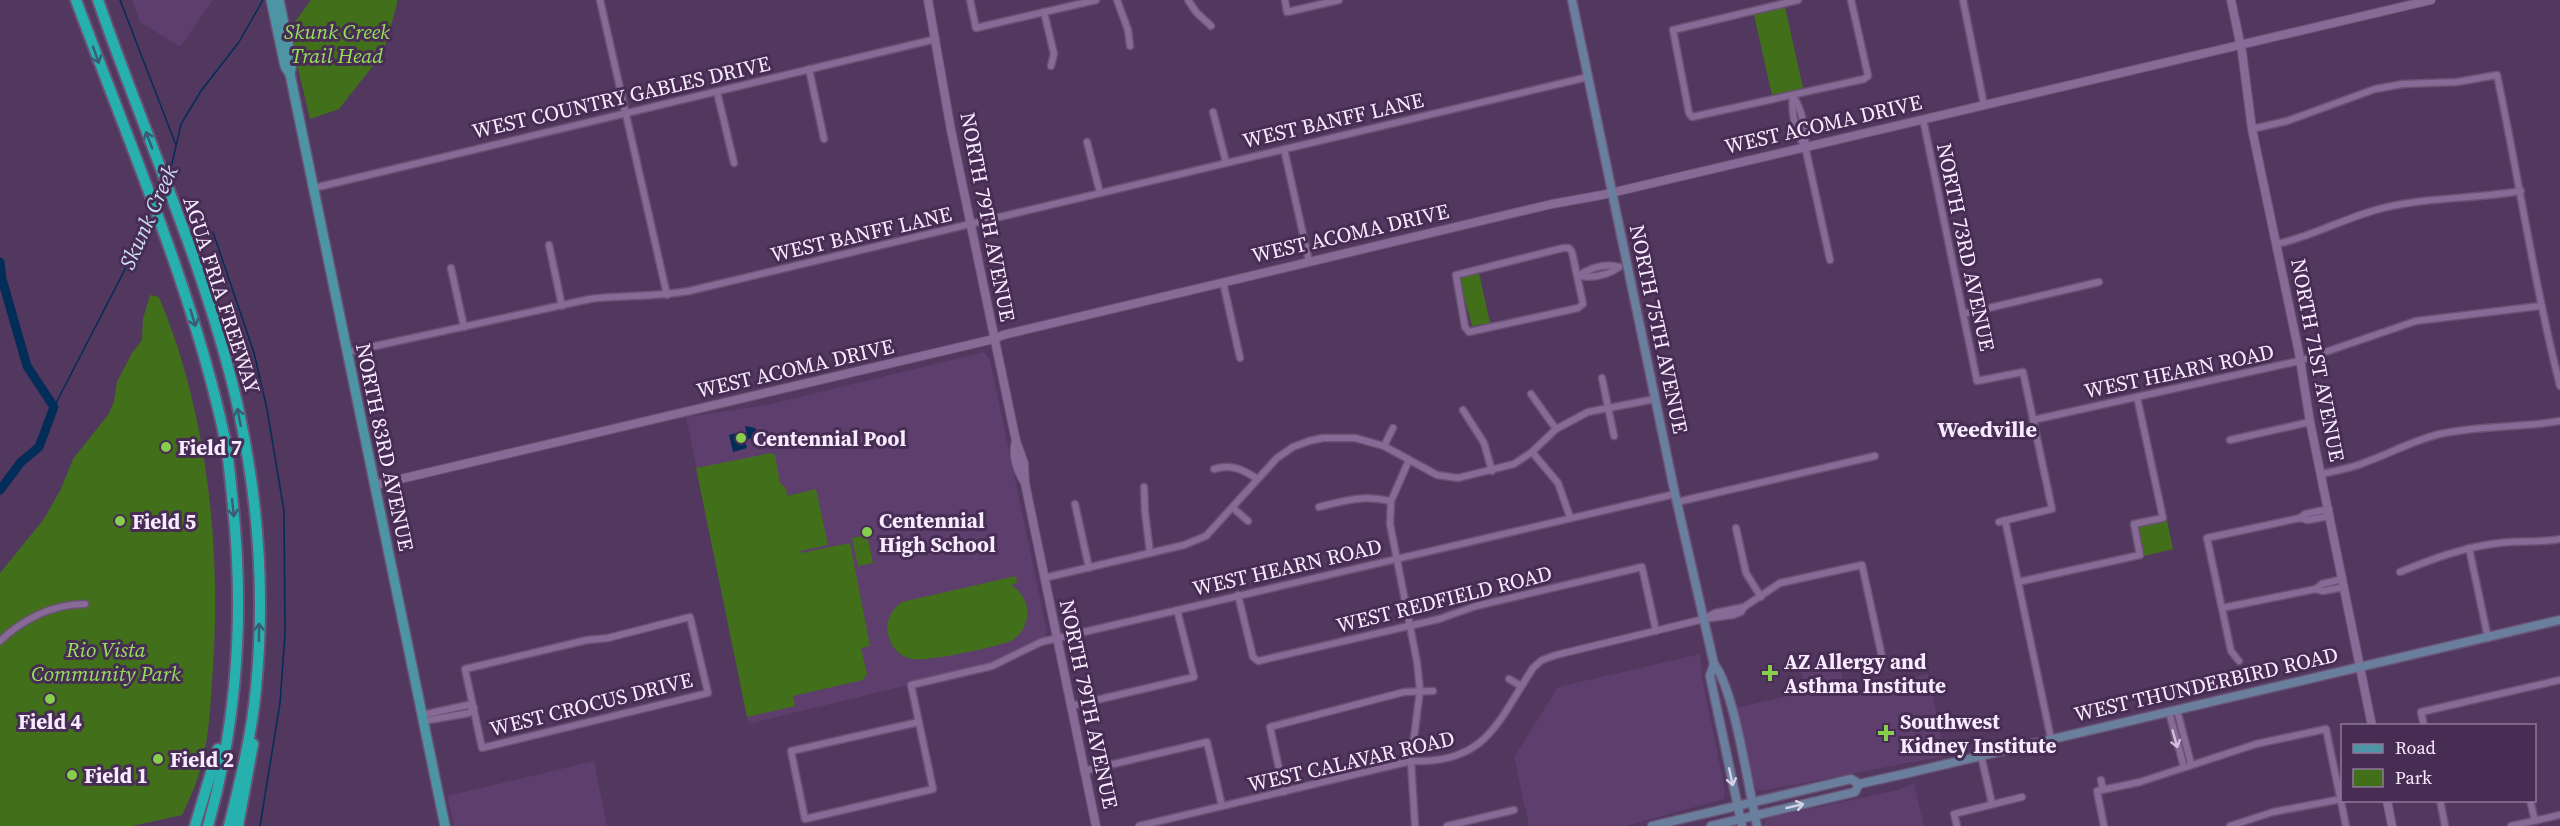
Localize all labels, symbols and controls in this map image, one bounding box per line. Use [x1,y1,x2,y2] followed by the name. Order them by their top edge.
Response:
[284,17,390,70] park label: Skunk Creek Trail Head
[92,45,103,64] one-way arrow
[469,49,773,145] street label: WEST COUNTRY GABLES DRIVE
[1239,85,1427,155] street label: WEST BANFF LANE
[1721,87,1925,161] street label: WEST ACOMA DRIVE
[953,110,1023,324] street label: NORTH 79TH AVENUE
[143,131,154,150] one-way arrow
[1930,140,2002,354] street label: NORTH 73RD AVENUE
[112,160,185,274] water label: Skunk Creek
[176,193,268,398] street label: AGUA FRIA FREEWAY
[1248,196,1452,270] street label: WEST ACOMA DRIVE
[767,199,955,269] street label: WEST BANFF LANE
[1623,222,1695,436] street label: NORTH 75TH AVENUE
[2284,256,2352,464] street label: NORTH 71ST AVENUE
[188,308,199,327] one-way arrow
[693,331,897,405] street label: WEST ACOMA DRIVE
[2081,337,2277,405] street label: WEST HEARN ROAD
[349,340,421,554] street label: NORTH 83RD AVENUE
[233,408,245,427] one-way arrow
[1937,414,2037,444] district label: Weedville
[753,424,906,453] place label: Centennial Pool
[734,431,748,445] marker: Centennial Pool
[178,433,242,462] place label: Field 7
[159,440,173,454] marker: Field 7
[228,498,239,518] one-way arrow
[879,506,996,559] place label: Centennial High School
[132,507,196,536] place label: Field 5
[113,514,127,528] marker: Field 5
[860,525,874,539] marker: Centennial High School
[1189,531,1385,603] street label: WEST HEARN ROAD
[1333,558,1555,640] street label: WEST REDFIELD ROAD
[1053,597,1125,811] street label: NORTH 79TH AVENUE
[253,622,264,642] one-way arrow
[31,635,181,688] park label: Rio Vista Community Park
[2071,639,2341,729] street label: WEST THUNDERBIRD ROAD
[1784,647,1946,700] place label: AZ Allergy and Asthma Institute
[1761,664,1779,682] marker: AZ Allergy and Asthma Institute
[486,665,696,743] street label: WEST CROCUS DRIVE
[43,692,57,706] marker: Field 4
[18,707,82,736] place label: Field 4
[1900,707,2057,760] place label: Southwest Kidney Institute
[1245,723,1457,799] street label: WEST CALAVAR ROAD
[1877,724,1895,742] marker: Southwest Kidney Institute
[2341,724,2536,802] legend
[2170,729,2182,748] one-way arrow
[2395,735,2436,760] text: Road
[170,745,234,774] place label: Field 2
[151,752,165,766] marker: Field 2
[84,761,148,790] place label: Field 1
[2395,765,2432,790] text: Park
[1726,767,1737,786] one-way arrow
[65,768,79,782] marker: Field 1
[1785,800,1804,811] one-way arrow

